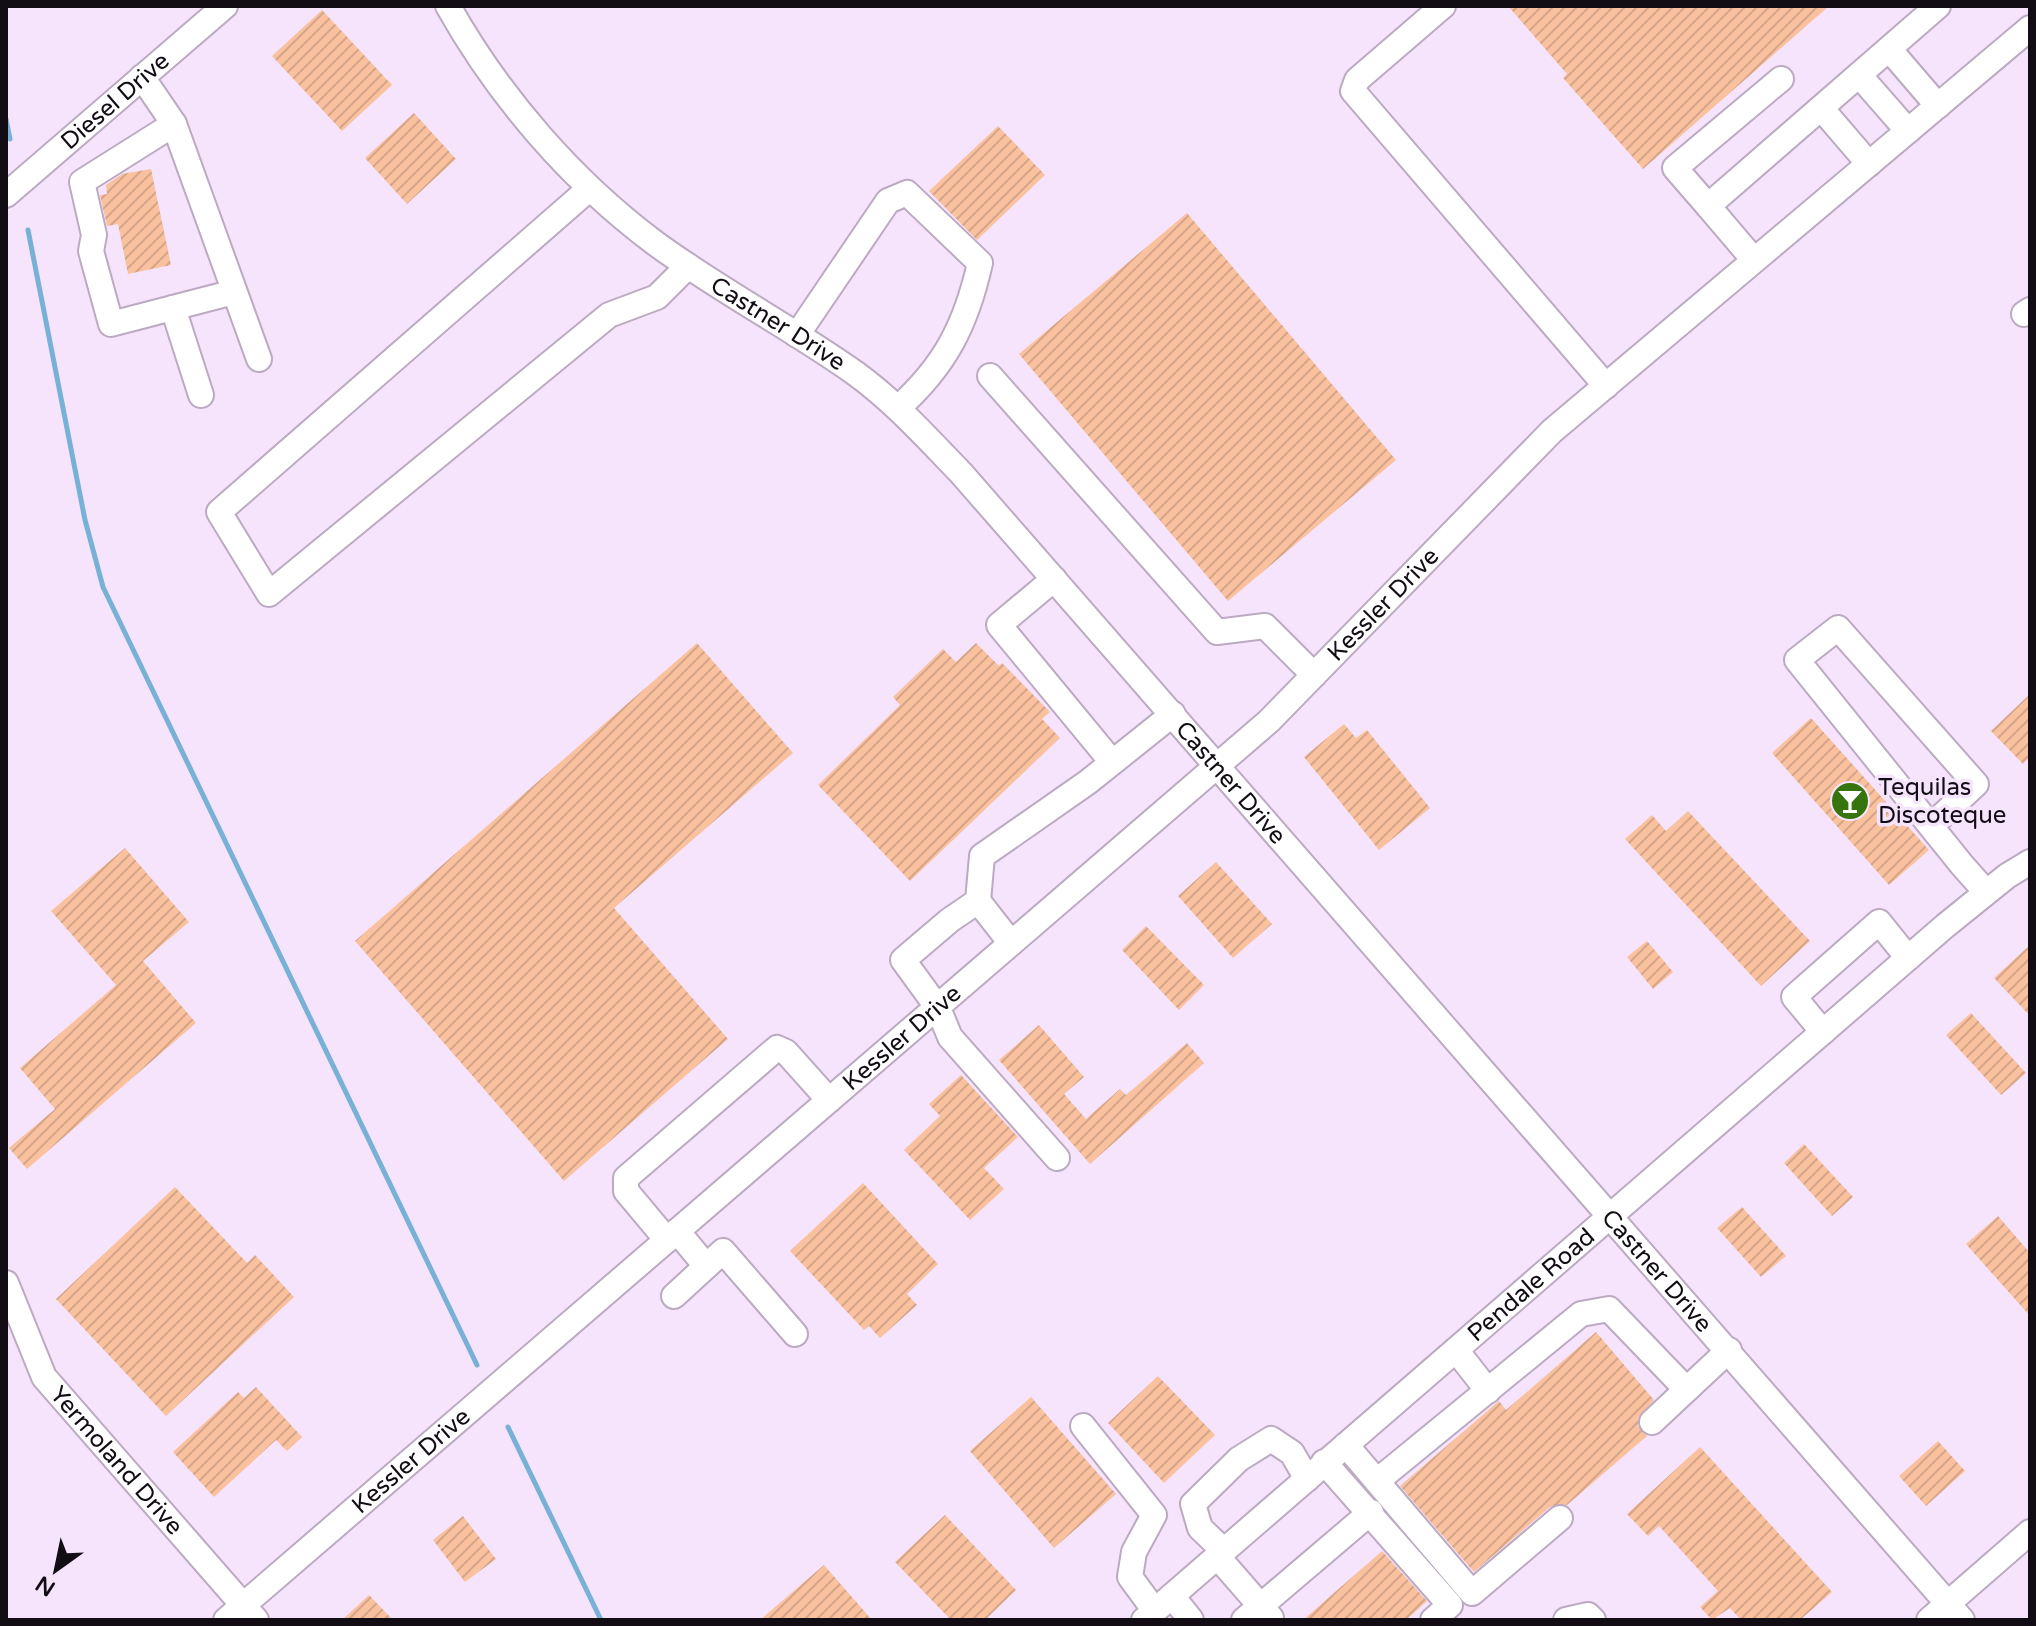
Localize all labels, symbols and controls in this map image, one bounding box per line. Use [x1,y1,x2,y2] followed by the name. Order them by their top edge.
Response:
[55,47,175,156] street label: Diesel Drive
[705,271,851,377] street label: Castner Drive
[1322,542,1445,667] street label: Kessler Drive
[1169,715,1292,850] street label: Castner Drive
[1878,773,2006,830] place label: Tequilas Discoteque
[1829,780,1871,822] bar icon: Tequilas Discoteque
[837,979,967,1097] street label: Kessler Drive
[1595,1204,1718,1338] street label: Castner Drive
[1462,1222,1601,1348] street label: Pendale Road
[44,1380,189,1541] street label: Yermoland Drive
[346,1402,476,1520] street label: Kessler Drive
[16,1530,96,1610] north arrow
[31,1570,60,1602] text: N

